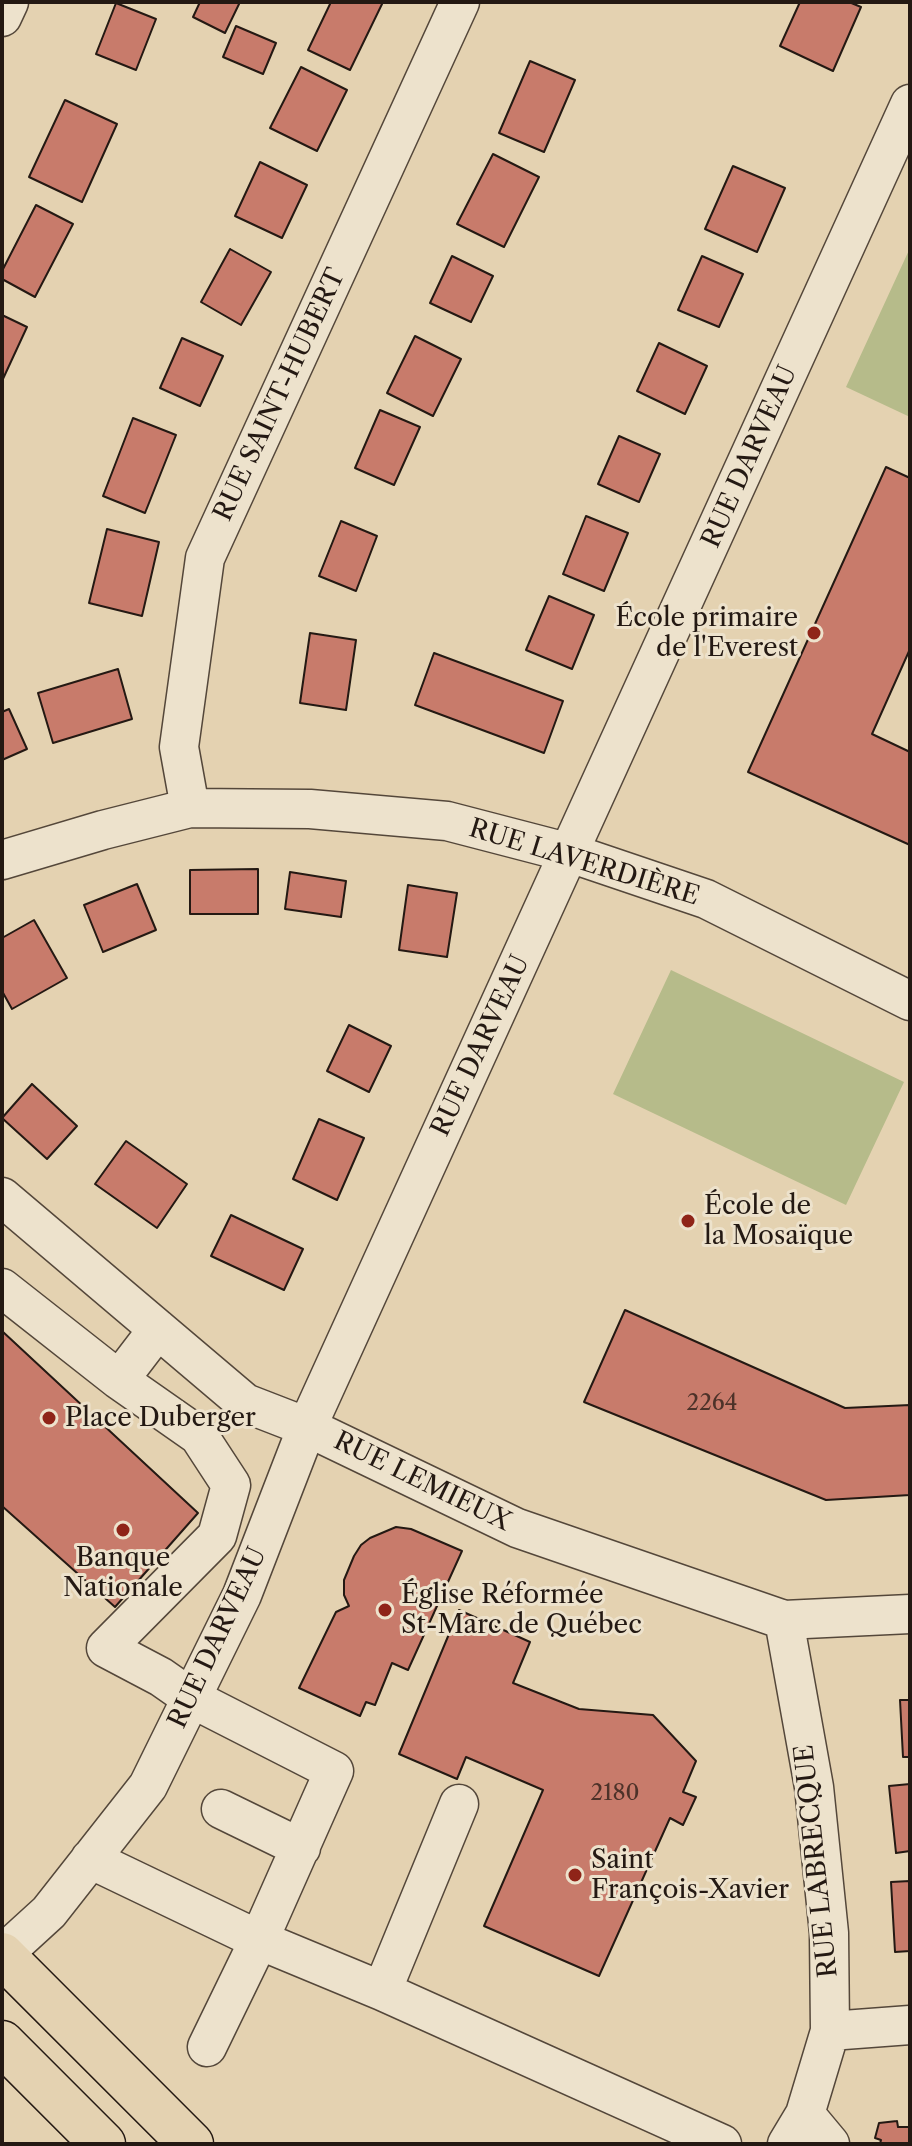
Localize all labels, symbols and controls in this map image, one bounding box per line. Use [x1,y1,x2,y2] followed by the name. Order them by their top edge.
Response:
[208,264,352,526] street label: RUE SAINT-HUBERT
[696,361,804,553] street label: RUE DARVEAU
[615,602,798,664] place label: École primaire de l'Everest
[805,624,823,642] marker: École primaire de l'Everest
[465,813,703,913] street label: RUE LAVERDIÈRE
[425,951,537,1141] street label: RUE DARVEAU
[704,1190,853,1252] place label: École de la Mosaïque
[679,1212,697,1230] marker: École de la Mosaïque
[687,1391,737,1417] house number: 2264
[65,1402,256,1434] place label: Place Duberger
[40,1409,58,1427] marker: Place Duberger
[328,1426,516,1538] street label: RUE LEMIEUX
[114,1521,132,1539] marker: Banque Nationale
[63,1542,183,1604] place label: Banque Nationale
[162,1543,274,1733] street label: RUE DARVEAU
[401,1579,642,1640] place label: Église Réformée St-Marc de Québec
[376,1601,394,1619] marker: Église Réformée St-Marc de Québec
[789,1743,845,1979] street label: RUE LABRECQUE
[591,1781,639,1807] house number: 2180
[591,1844,789,1906] place label: Saint François-Xavier
[566,1866,584,1884] marker: Saint François-Xavier

